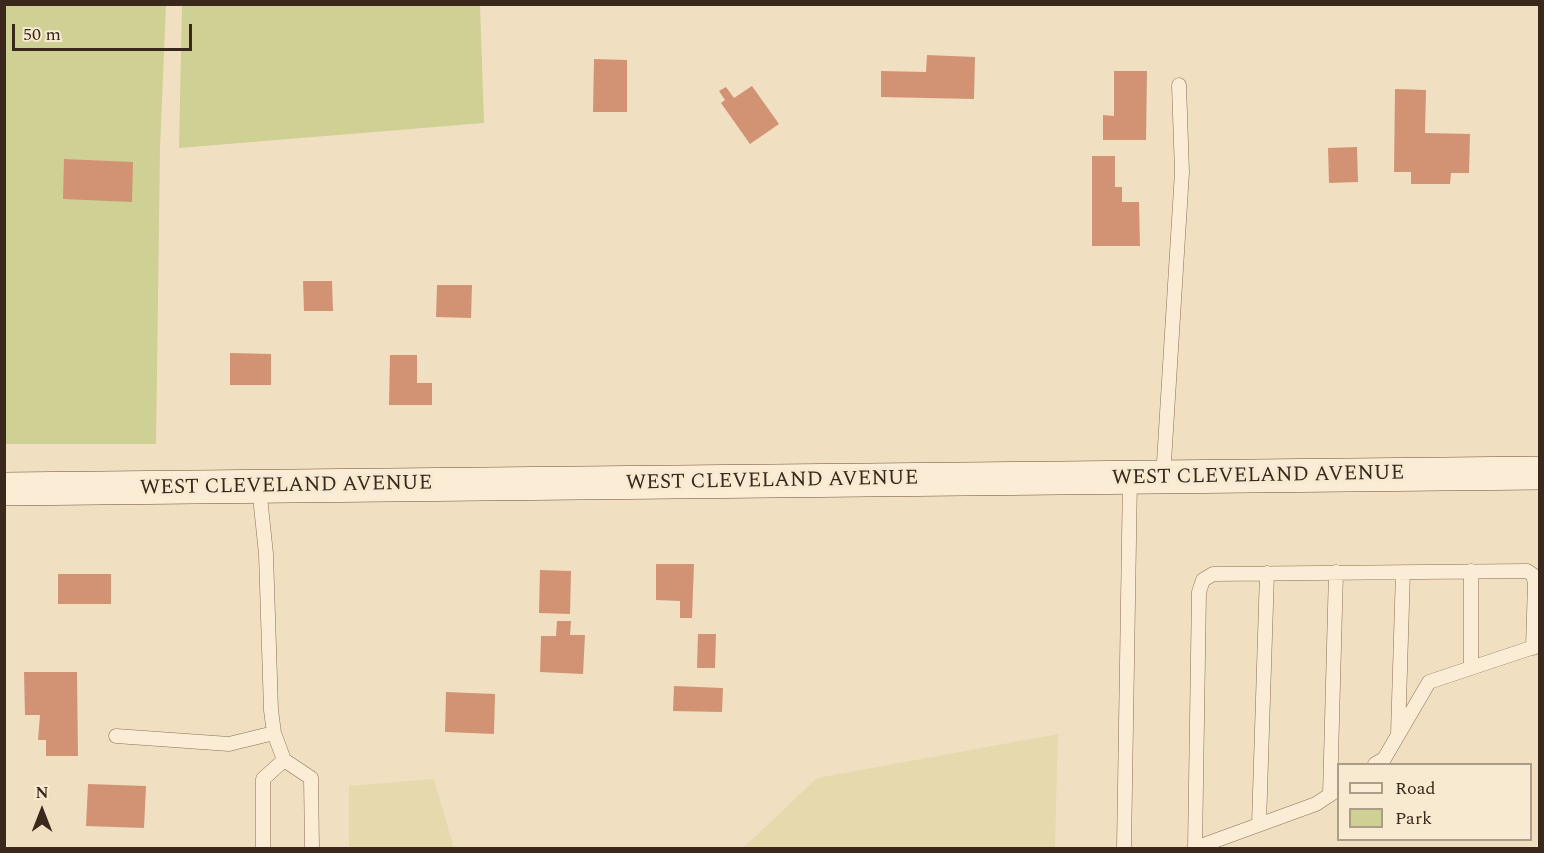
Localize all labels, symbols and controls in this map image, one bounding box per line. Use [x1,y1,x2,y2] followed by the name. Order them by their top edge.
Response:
[15,12,195,50] scale bar
[23,21,61,48] text: 50 m
[1111,462,1405,492] street label: WEST CLEVELAND AVENUE
[625,467,919,497] street label: WEST CLEVELAND AVENUE
[139,472,433,502] street label: WEST CLEVELAND AVENUE
[1337,763,1532,841] legend
[1395,775,1436,802] text: Road
[12,781,72,841] north arrow
[35,781,49,805] text: N
[1395,805,1432,832] text: Park

